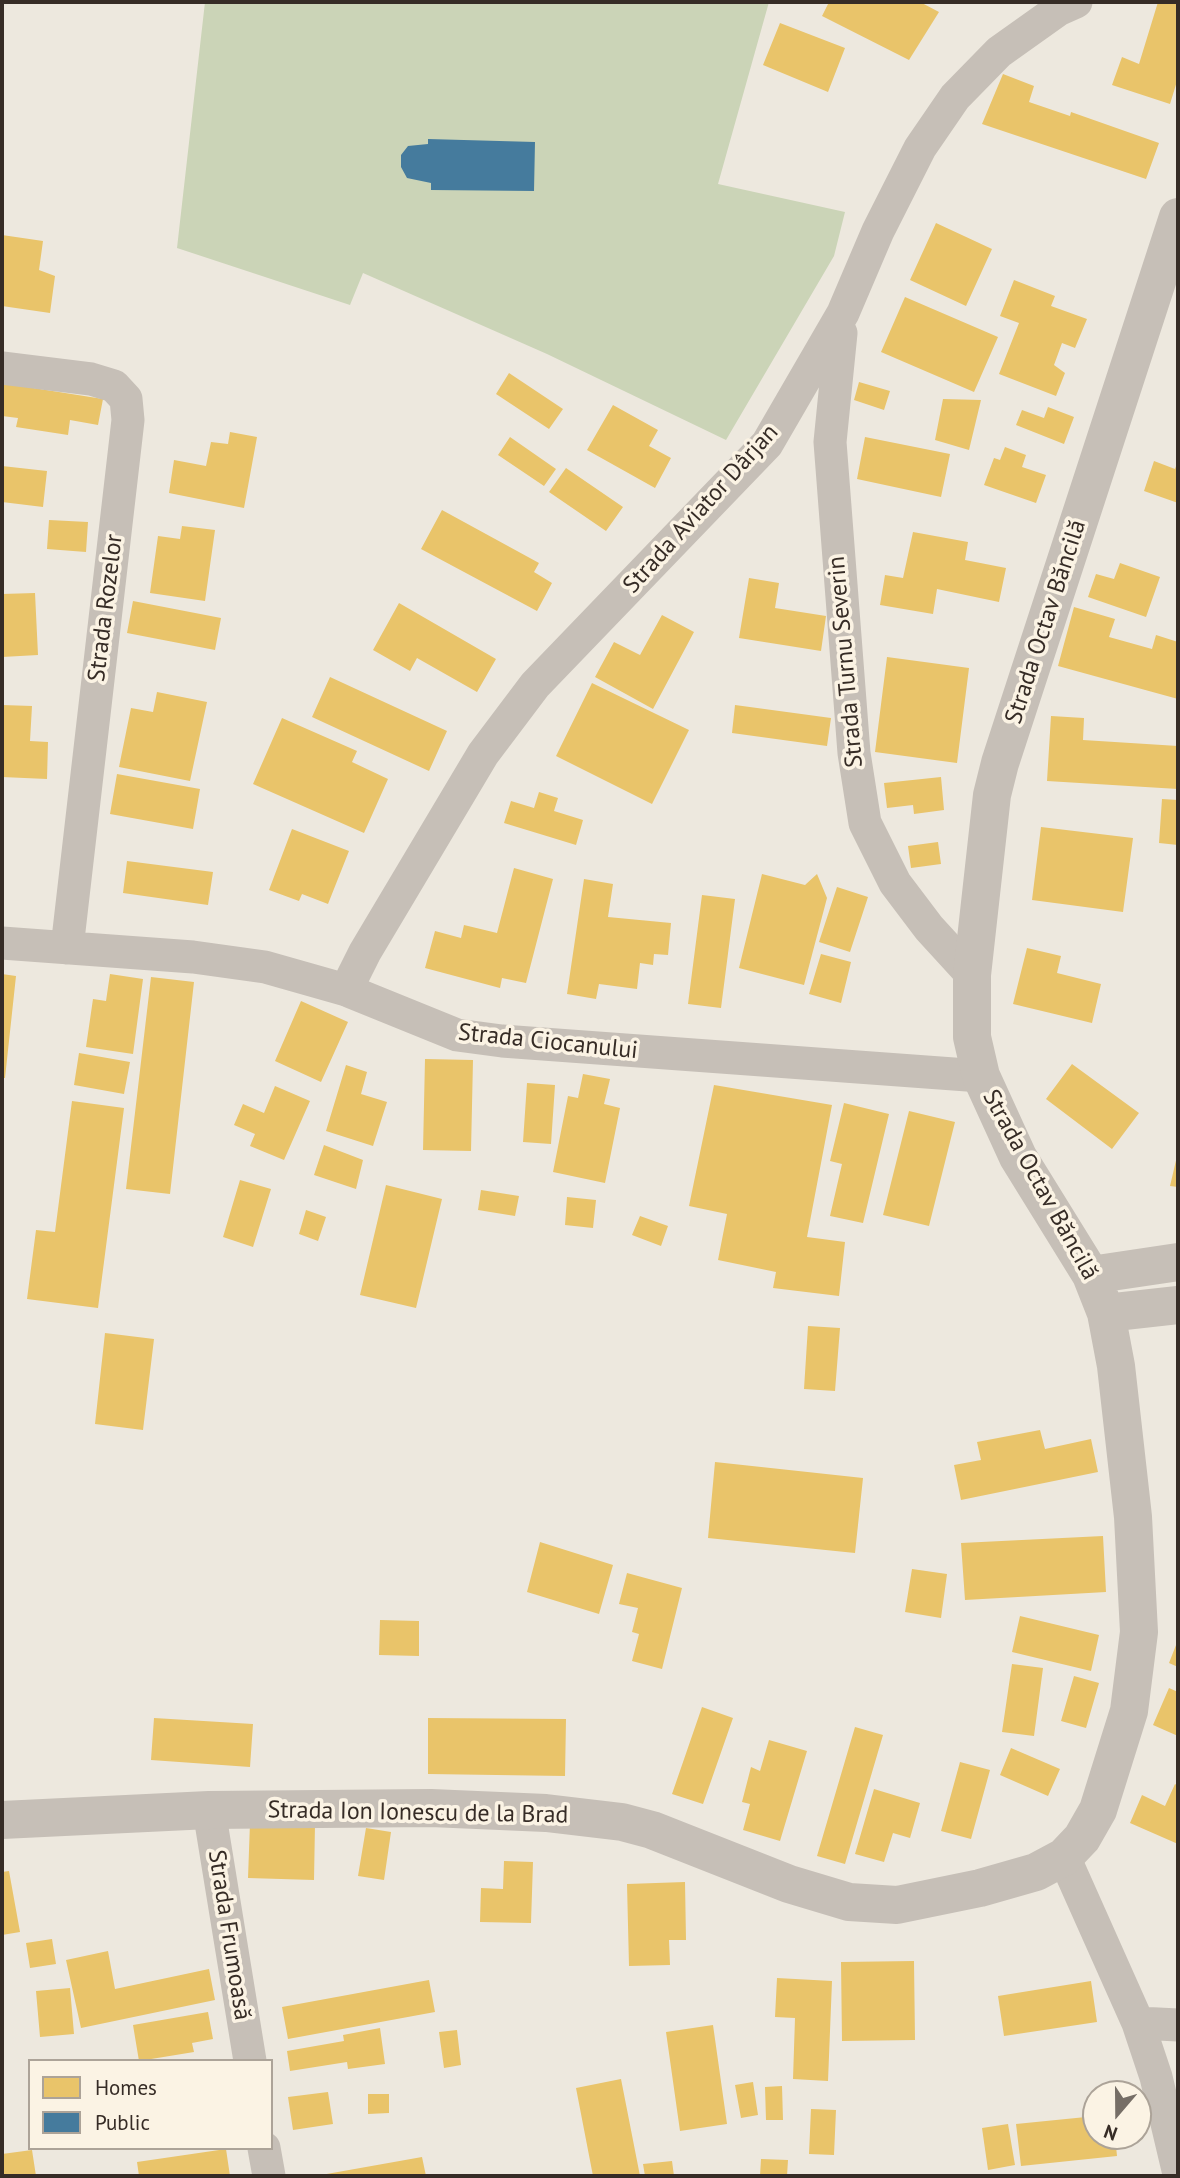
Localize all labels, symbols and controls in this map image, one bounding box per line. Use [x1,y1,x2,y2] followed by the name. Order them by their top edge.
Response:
[617,418,785,600] street label: Strada Aviator Dârjan
[999,516,1093,728] street label: Strada Octav Băncilă
[83,533,129,683] street label: Strada Rozelor
[822,555,870,769] street label: Strada Turnu Severin
[457,1018,639,1066] street label: Strada Ciocanului
[976,1085,1104,1285] street label: Strada Octav Băncilă
[267,1796,569,1830] street label: Strada Ion Ionescu de la Brad
[201,1848,257,2022] street label: Strada Frumoasă
[28,2059,273,2150] legend
[95,2074,157,2101] text: Homes
[1082,2080,1152,2150] north arrow
[95,2109,150,2136] text: Public
[1101,2119,1120,2146] text: N

